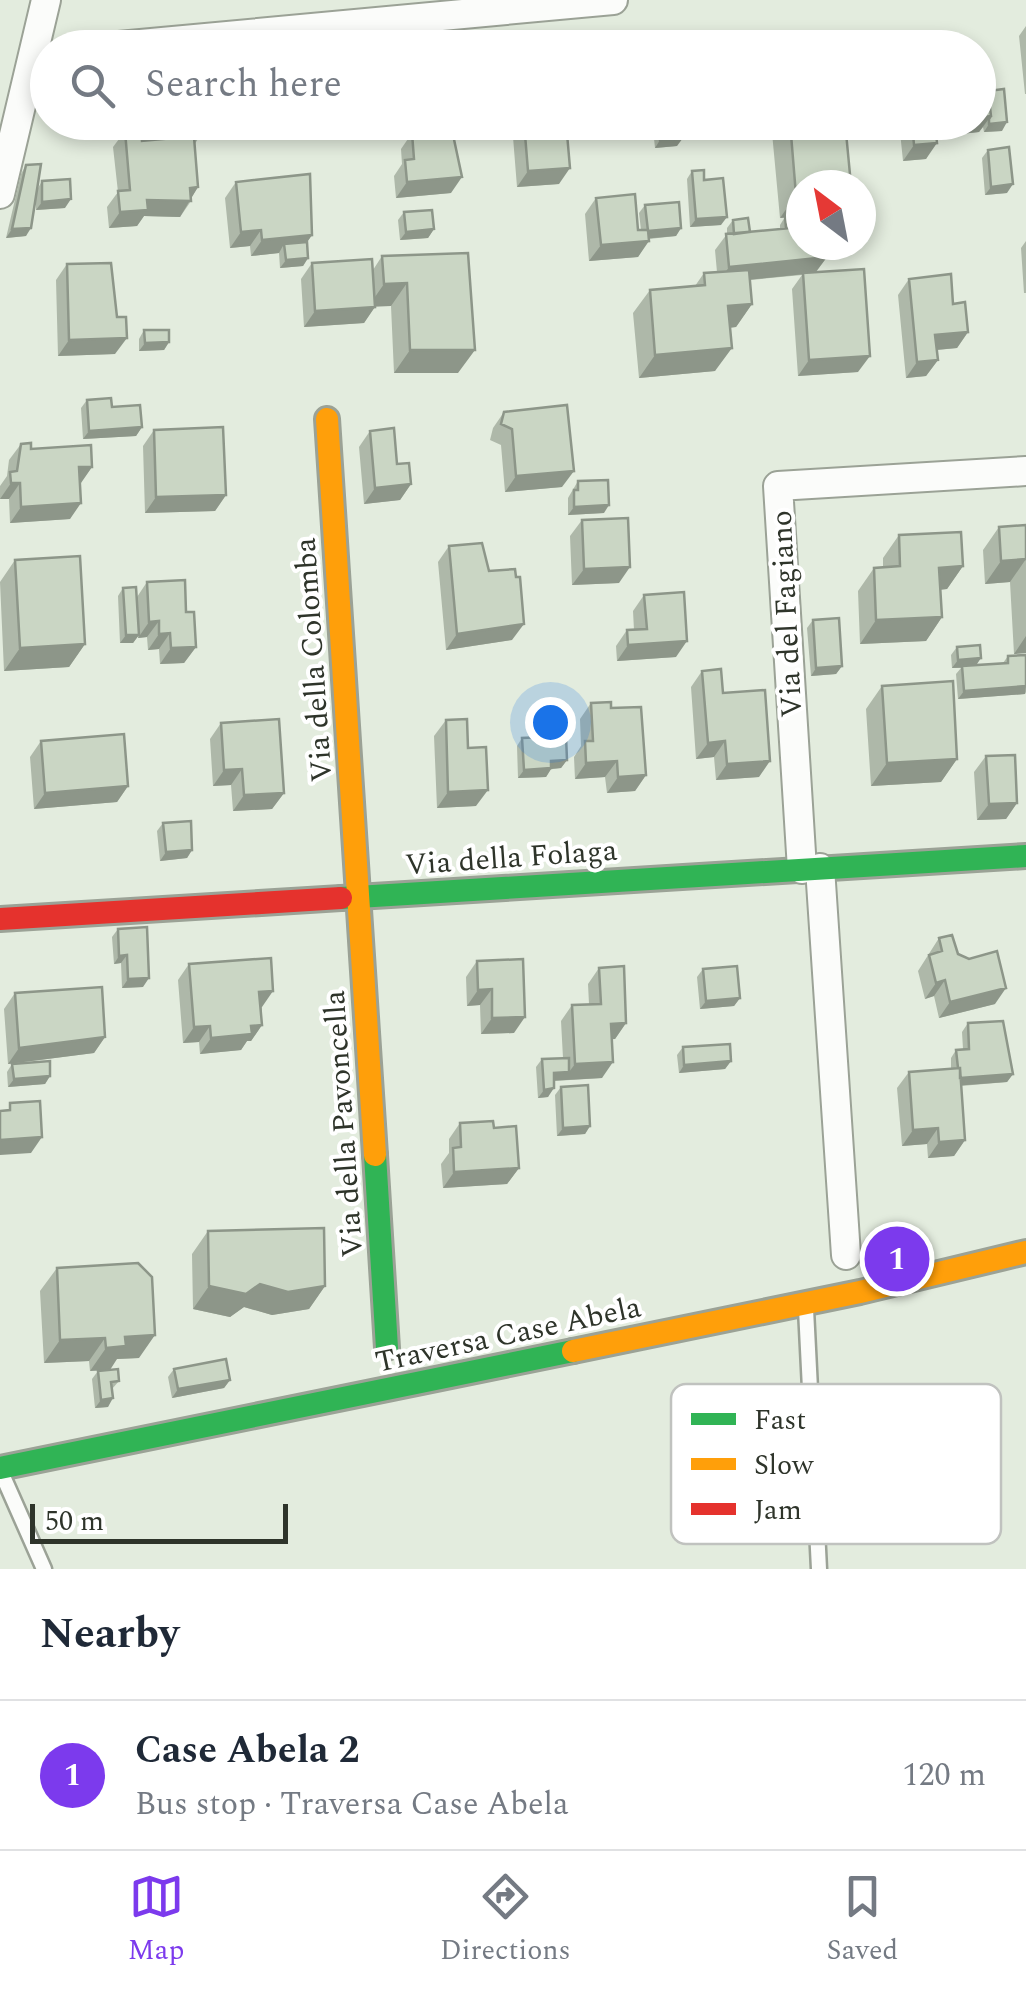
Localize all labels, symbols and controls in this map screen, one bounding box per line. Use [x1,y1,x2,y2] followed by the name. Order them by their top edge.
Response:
[30,30,996,140] search box
[145,56,342,114] text: Search here
[65,58,120,113] icon: search
[786,170,876,260] north arrow
[759,509,815,719] street label: Via del Fagiano
[282,536,345,784] street label: Via della Colomba
[525,697,576,748] your location
[403,828,619,888] street label: Via della Folaga
[312,989,376,1259] street label: Via della Pavoncella
[864,1222,930,1296] pin: 1
[371,1284,646,1386] street label: Traversa Case Abela
[671,1384,1001,1544] legend
[754,1399,806,1442] text: Fast
[754,1444,814,1487] text: Slow
[754,1489,802,1532] text: Jam
[30,1499,288,1544] scale bar
[45,1500,104,1543] text: 50 m
[40,1603,179,1666] text: Nearby
[135,1722,359,1780] text: Case Abela 2
[64,1751,81,1800] text: 1
[902,1751,986,1800] text: 120 m
[135,1780,569,1829] text: Bus stop · Traversa Case Abela
[128,1869,184,1972] tab: Map
[440,1869,571,1972] tab: Directions
[826,1869,898,1972] tab: Saved

